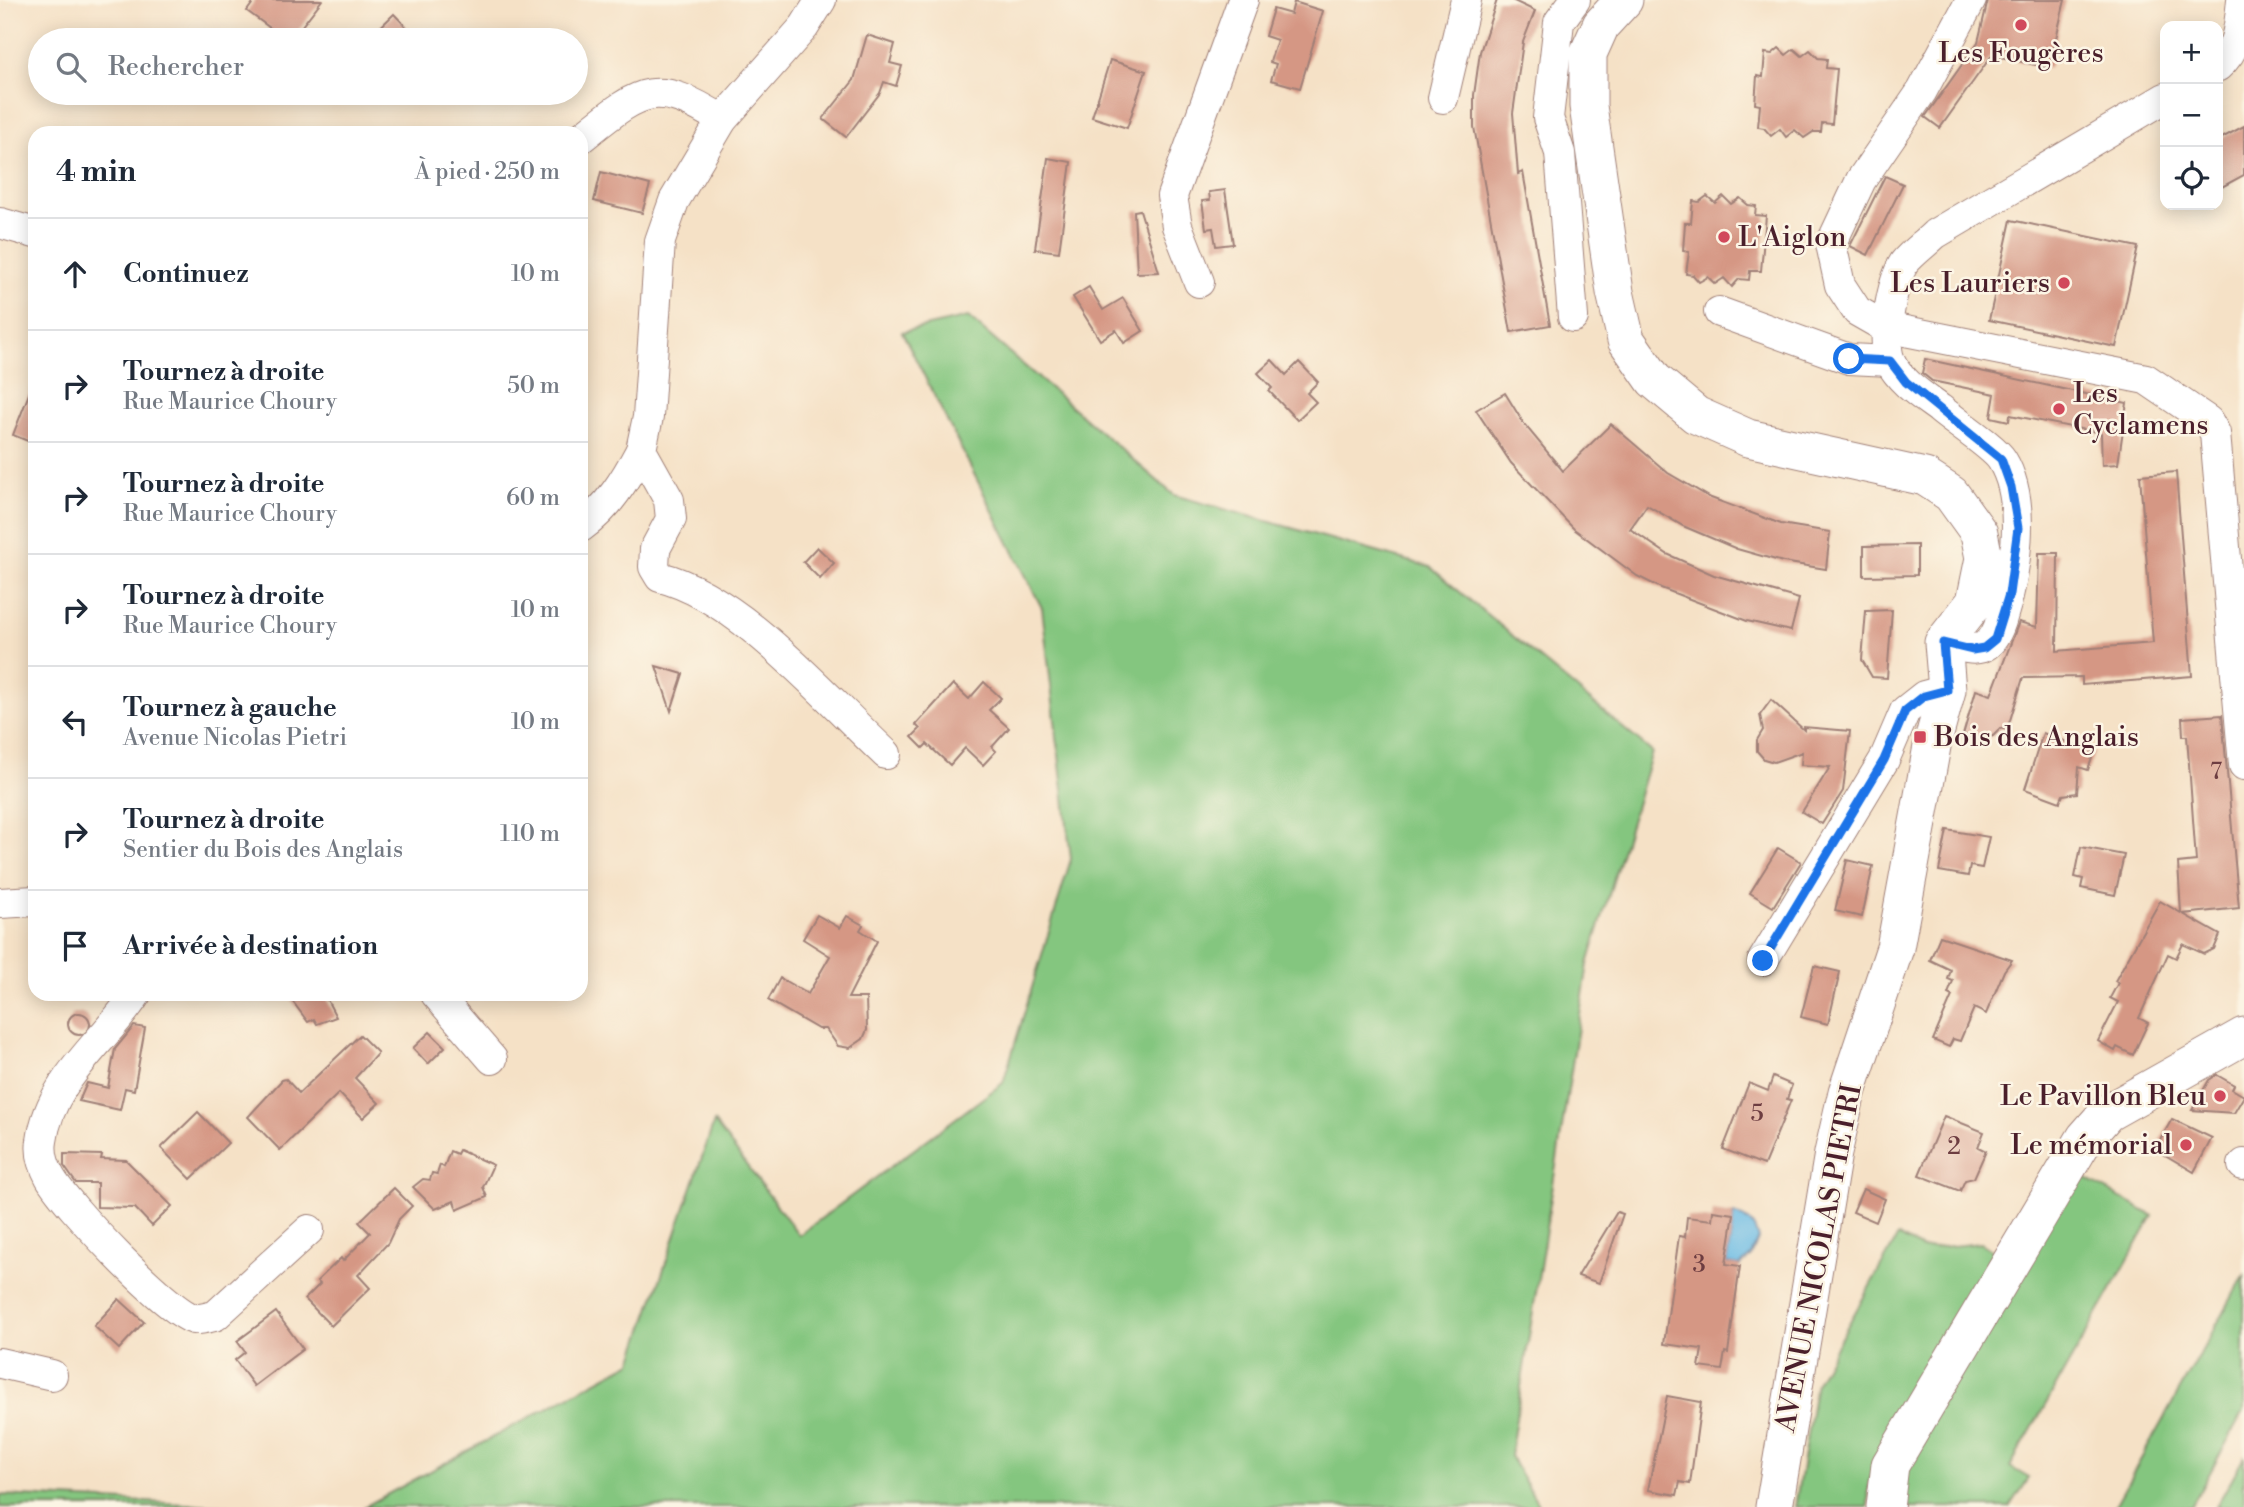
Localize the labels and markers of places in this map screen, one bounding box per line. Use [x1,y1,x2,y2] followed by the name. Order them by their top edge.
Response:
[2013,17,2029,33] marker: Les Fougères
[1938,36,2104,71] place label: Les Fougères
[1738,220,1847,255] place label: L'Aiglon
[1716,229,1732,245] marker: L'Aiglon
[1890,266,2050,301] place label: Les Lauriers
[2056,275,2072,291] marker: Les Lauriers
[2073,376,2209,443] place label: Les Cyclamens
[2051,401,2067,417] marker: Les Cyclamens
[1933,720,2139,755] place label: Bois des Anglais
[1912,729,1928,745] marker: Bois des Anglais
[2000,1079,2206,1114] place label: Le Pavillon Bleu
[2212,1088,2228,1104] marker: Le Pavillon Bleu
[2010,1128,2172,1163] place label: Le mémorial
[2178,1137,2194,1153] marker: Le mémorial

